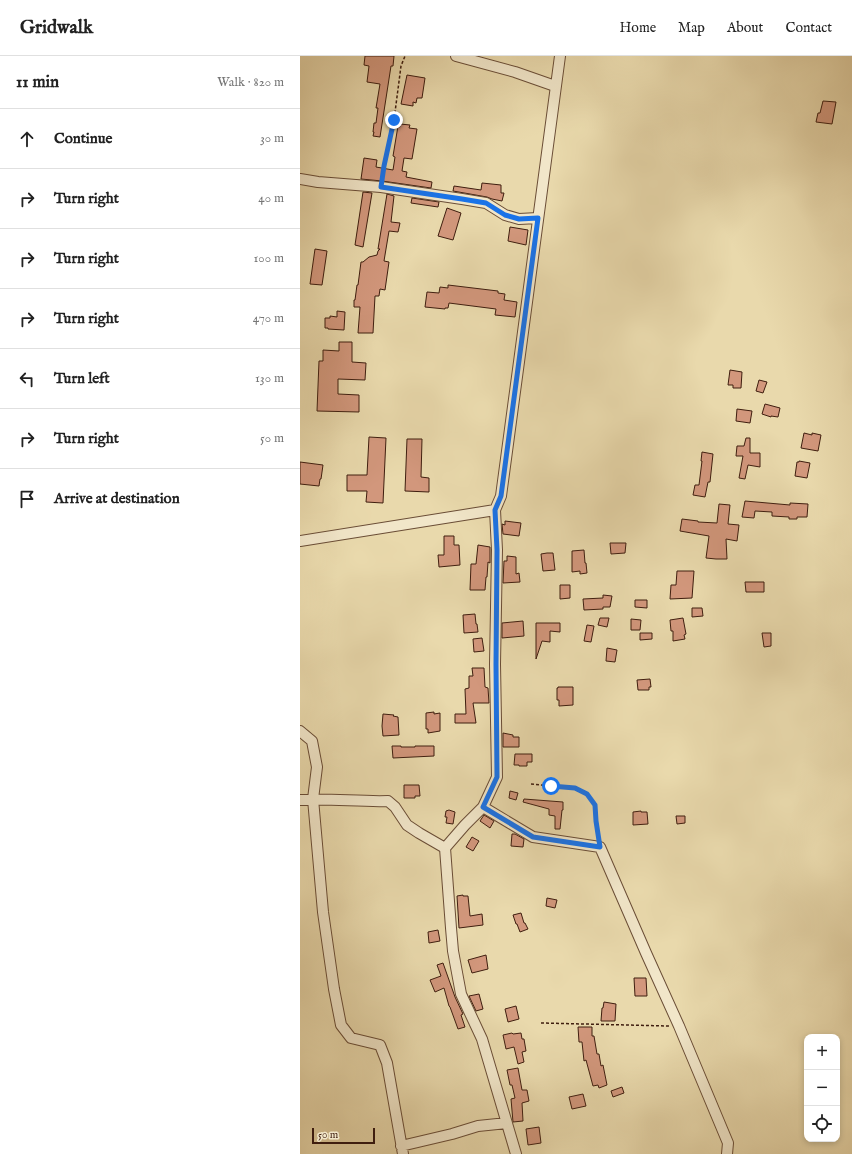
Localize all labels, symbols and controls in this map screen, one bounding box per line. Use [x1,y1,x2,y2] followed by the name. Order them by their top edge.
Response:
[20,16,93,40] text: Gridwalk
[620,19,656,37] text: Home
[678,19,705,37] text: Map
[727,19,763,37] text: About
[785,19,832,37] text: Contact
[16,72,59,93] text: 11 min
[217,74,284,91] text: Walk · 820 m
[385,111,403,129] route end
[16,128,38,150] icon: ahead
[54,129,112,148] text: Continue
[260,130,284,147] text: 30 m
[16,188,38,210] icon: right
[54,189,119,208] text: Turn right
[258,190,284,207] text: 40 m
[16,248,38,270] icon: right
[54,249,119,268] text: Turn right
[254,250,284,267] text: 100 m
[16,308,38,330] icon: right
[54,309,119,328] text: Turn right
[253,310,284,327] text: 470 m
[16,368,38,390] icon: left
[54,369,110,388] text: Turn left
[255,370,284,387] text: 130 m
[16,428,38,450] icon: right
[54,429,119,448] text: Turn right
[260,430,284,447] text: 50 m
[16,488,38,510] icon: arrive
[54,489,180,508] text: Arrive at destination
[542,777,560,795] route start
[804,1034,840,1142] map controls
[804,1034,840,1070] button: +
[804,1070,840,1106] button: −
[804,1106,840,1142] button: locate
[312,1126,375,1145] scale bar
[318,1128,338,1142] text: 50 m

